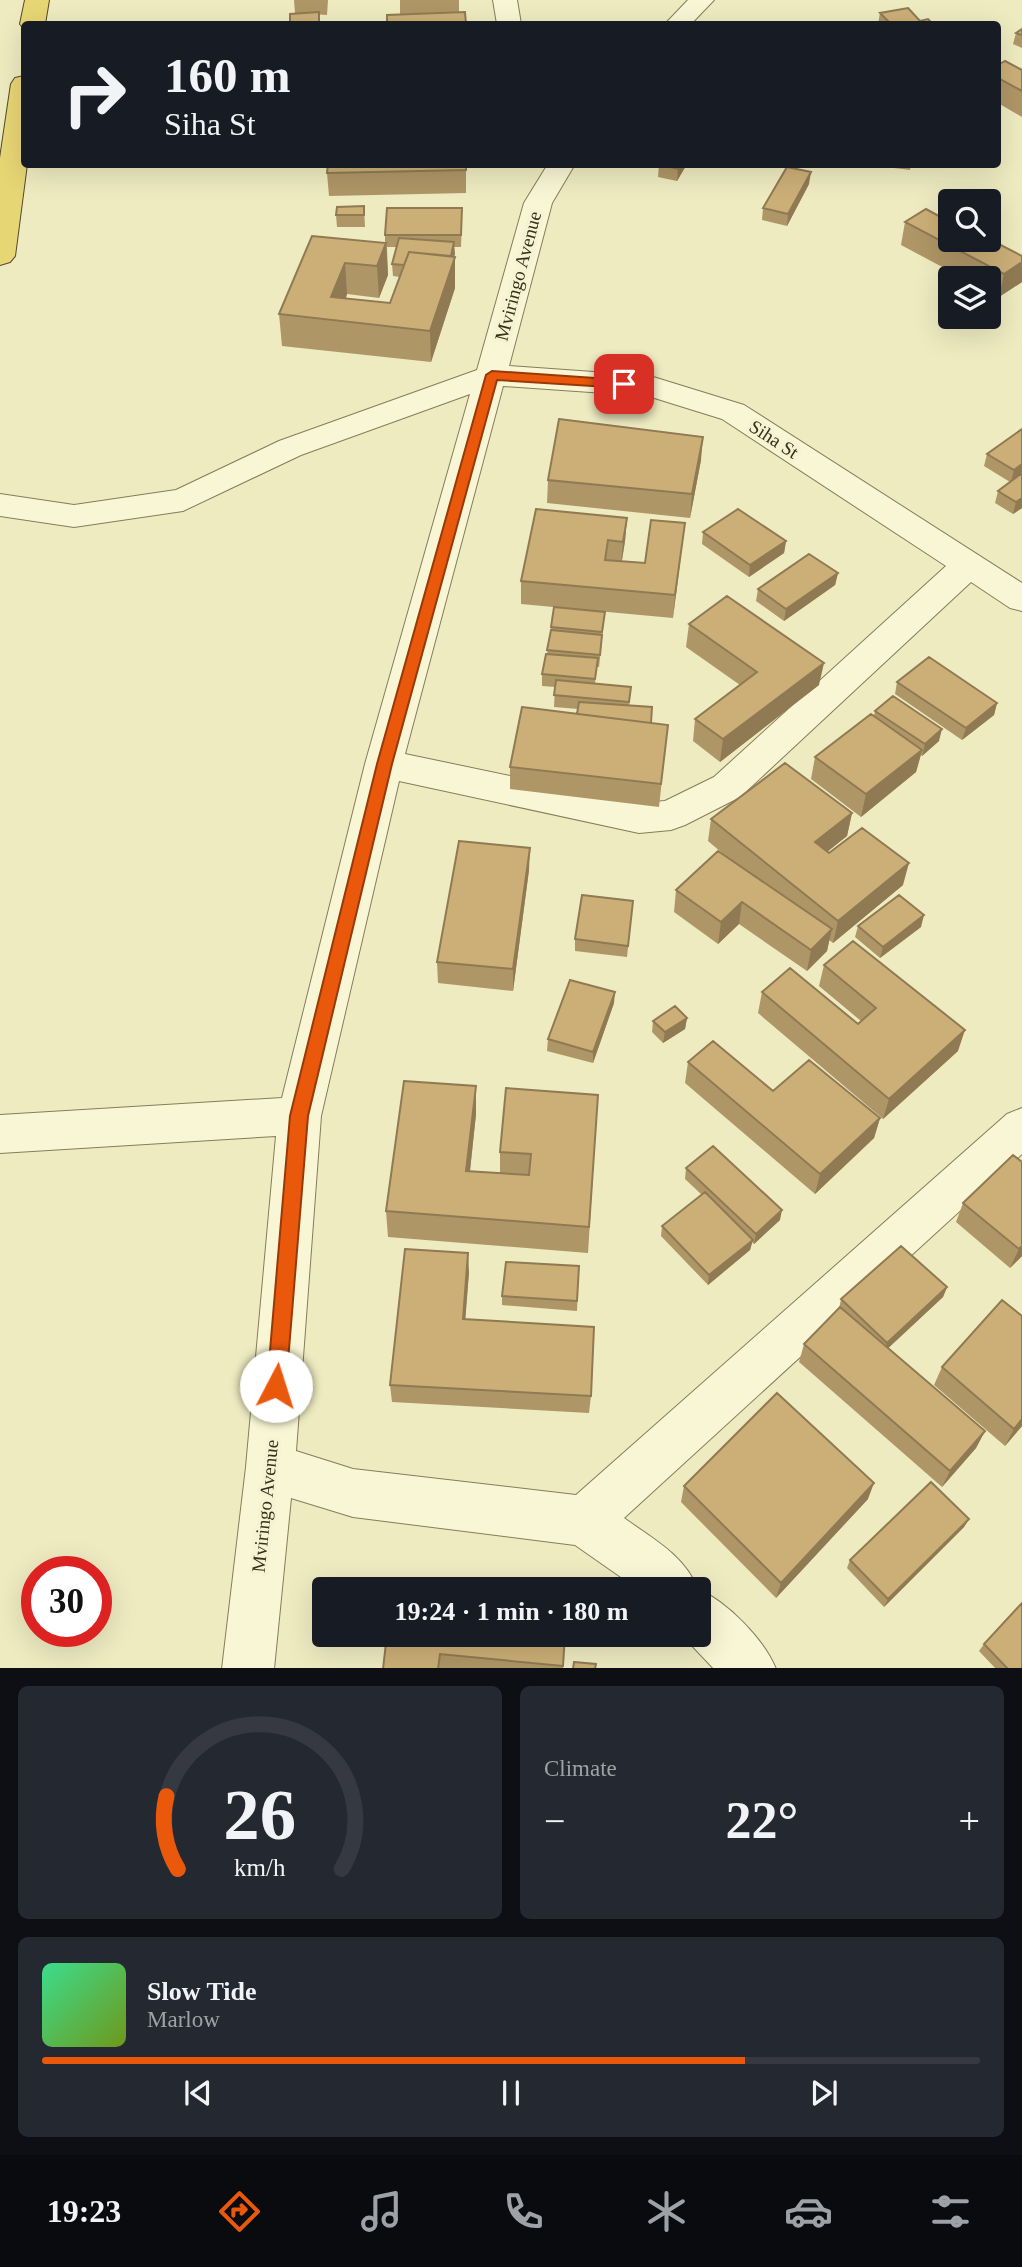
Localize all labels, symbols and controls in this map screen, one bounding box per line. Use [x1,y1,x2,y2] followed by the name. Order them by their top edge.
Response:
[164,48,291,103] text: 160 m
[49,49,140,140] icon: right
[164,106,256,142] text: Siha St
[938,189,1001,329] map controls
[938,189,1001,252] button: search
[491,209,545,343] street label: Mviringo Avenue
[938,266,1001,329] button: layers
[594,354,654,414] pin
[605,365,643,403] icon: arrive
[745,415,803,463] street label: Siha St
[239,1349,313,1423] position arrow
[248,1439,282,1573] street label: Mviringo Avenue
[21,1556,112,1647] speed limit sign: 30
[395,1597,629,1626] text: 19:24 · 1 min · 180 m
[544,1756,617,1781] text: Climate
[224,1774,296,1855] text: 26
[726,1792,798,1849] text: 22°
[544,1800,565,1842] text: −
[959,1800,980,1842] text: +
[234,1853,286,1880] text: km/h
[147,1977,257,2006] text: Slow Tide
[147,2007,220,2032] text: Marlow
[179,2074,217,2112] icon: previous
[492,2074,530,2112] icon: pause
[805,2074,843,2112] icon: next
[215,2187,264,2236] icon: directions
[357,2187,406,2236] icon: music
[499,2187,548,2236] icon: phone
[642,2187,691,2236] icon: climate
[784,2187,833,2236] icon: car
[926,2187,975,2236] icon: filters
[47,2193,121,2229] text: 19:23

